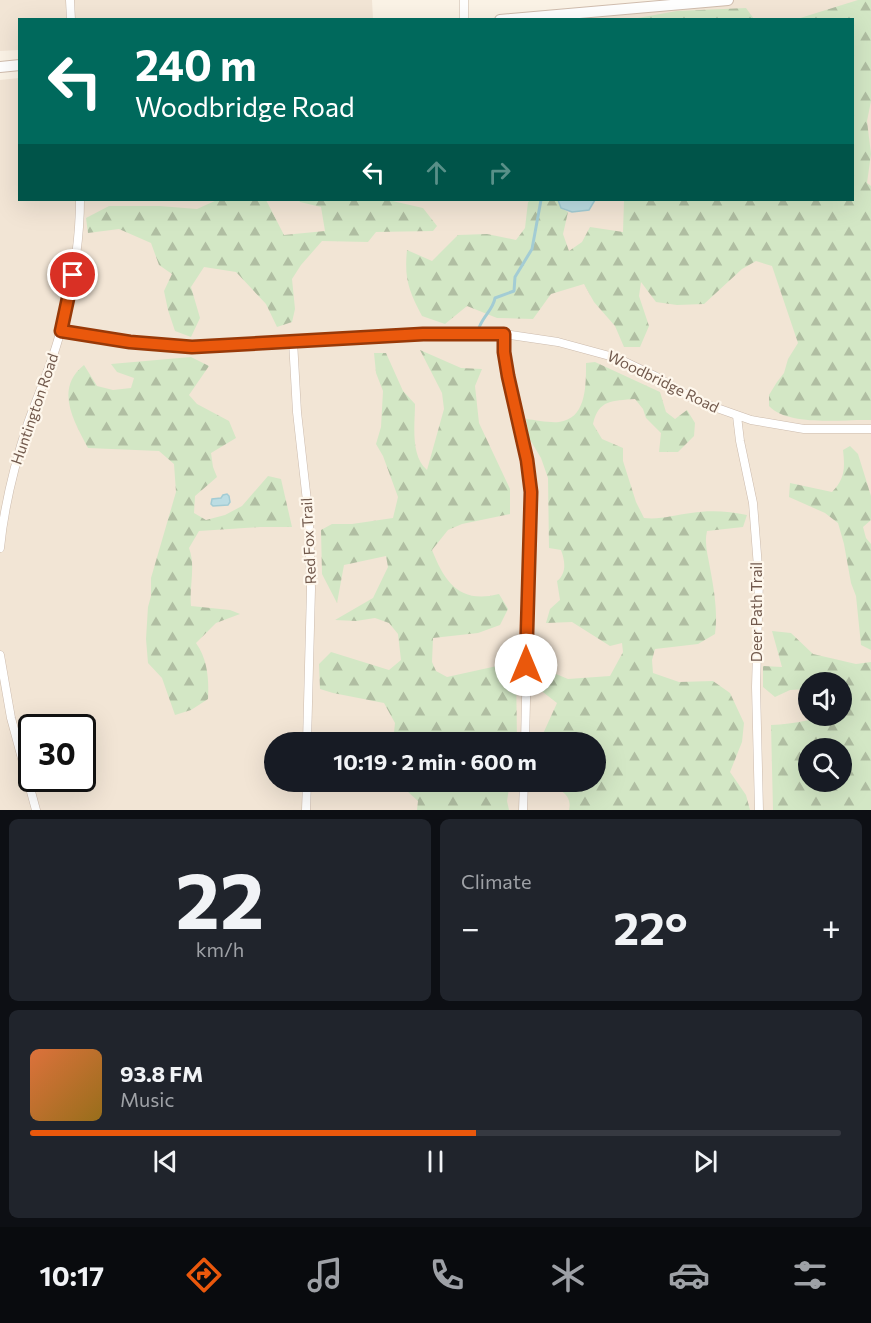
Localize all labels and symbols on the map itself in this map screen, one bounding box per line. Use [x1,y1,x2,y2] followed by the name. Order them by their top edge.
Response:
[47,249,98,300] pin
[605,346,722,416] street label: Woodbridge Road
[7,351,62,467] street label: Huntington Road
[297,497,319,585] street label: Red Fox Trail
[747,562,765,662] street label: Deer Path Trail
[494,633,558,697] position arrow
[18,714,96,792] speed limit sign: 30

